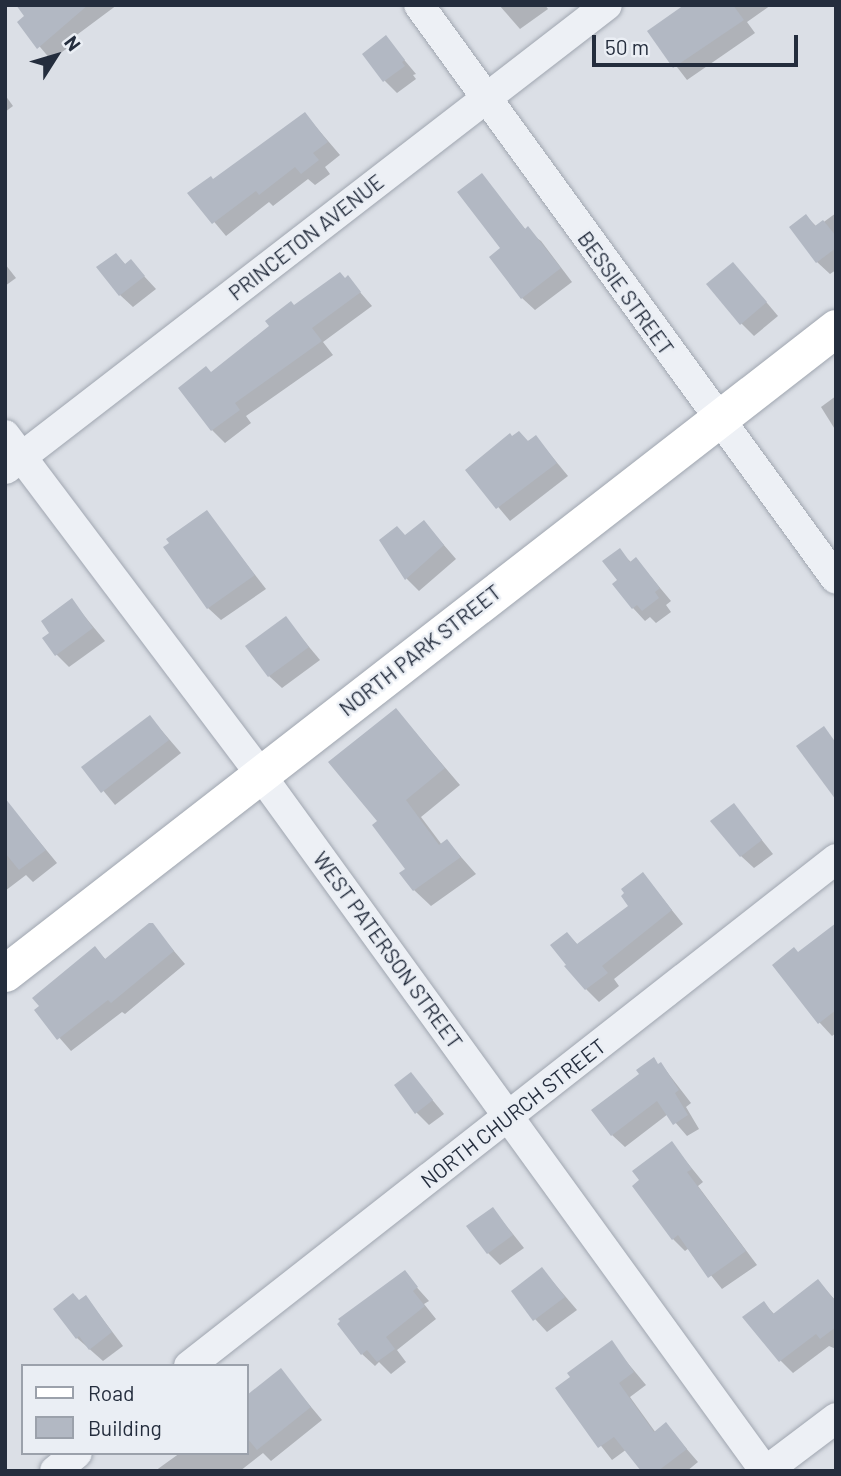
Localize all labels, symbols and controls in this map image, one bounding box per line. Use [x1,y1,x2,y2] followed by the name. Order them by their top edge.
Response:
[21,21,91,91] north arrow
[596,21,802,65] scale bar
[60,31,86,55] text: N
[605,34,649,59] text: 50 m
[223,169,389,305] street label: PRINCETON AVENUE
[573,226,679,360] street label: BESSIE STREET
[334,579,506,721] street label: NORTH PARK STREET
[308,847,468,1053] street label: WEST PATERSON STREET
[416,1033,610,1193] street label: NORTH CHURCH STREET
[21,1364,248,1455] legend
[88,1380,134,1405] text: Road
[88,1415,162,1440] text: Building

